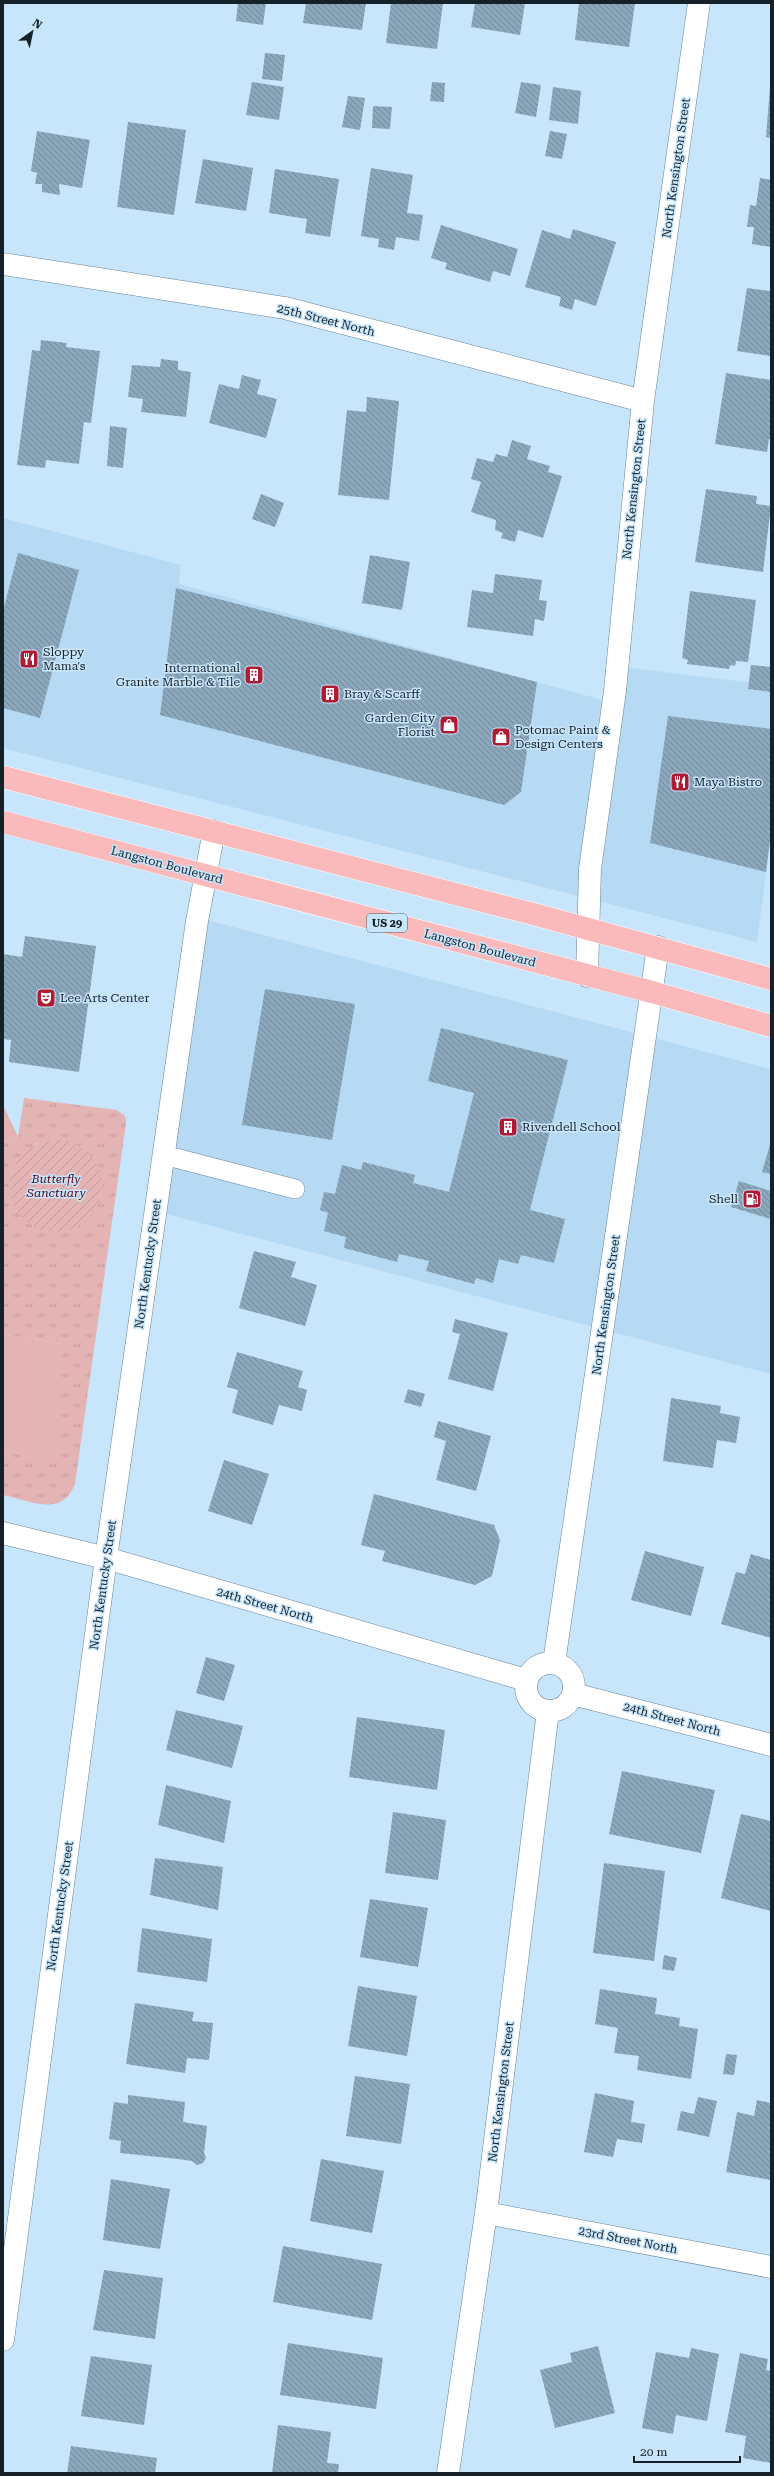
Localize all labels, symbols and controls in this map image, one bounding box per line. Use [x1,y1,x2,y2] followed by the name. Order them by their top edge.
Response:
[12,12,52,52] north arrow
[30,16,45,32] text: N
[659,97,693,239] street label: North Kensington Street
[276,301,377,339] street label: 25th Street North
[620,418,648,560] street label: North Kensington Street
[43,645,86,673] place label: Sloppy Mama's
[18,648,40,670] restaurant icon: Sloppy Mama's
[116,661,240,689] place label: International Granite Marble & Tile
[243,664,265,686] building icon: International Granite Marble & Tile
[319,683,341,705] building icon: Bray & Scarff
[344,687,420,701] place label: Bray & Scarff
[365,711,436,739] place label: Garden City Florist
[438,714,460,736] shop icon: Garden City Florist
[515,723,611,751] place label: Potomac Paint & Design Centers
[490,726,512,748] shop icon: Potomac Paint & Design Centers
[669,771,691,793] restaurant icon: Maya Bistro
[694,775,762,789] place label: Maya Bistro
[109,843,225,887] street label: Langston Boulevard
[367,914,407,932] road number: US 29
[422,926,538,970] street label: Langston Boulevard
[35,987,57,1009] theatre icon: Lee Arts Center
[60,991,149,1005] place label: Lee Arts Center
[497,1116,519,1138] building icon: Rivendell School
[522,1120,621,1134] place label: Rivendell School
[25,1172,86,1200] park label: Butterfly Sanctuary
[741,1188,763,1210] fuel station icon: Shell
[709,1192,738,1206] place label: Shell
[132,1198,164,1330] street label: North Kentucky Street
[589,1234,623,1376] street label: North Kensington Street
[87,1519,119,1651] street label: North Kentucky Street
[215,1584,315,1626] street label: 24th Street North
[622,1699,723,1739] street label: 24th Street North
[44,1840,76,1972] street label: North Kentucky Street
[485,2021,517,2163] street label: North Kensington Street
[577,2224,679,2257] street label: 23rd Street North
[634,2438,740,2464] scale bar
[640,2445,667,2459] text: 20 m

